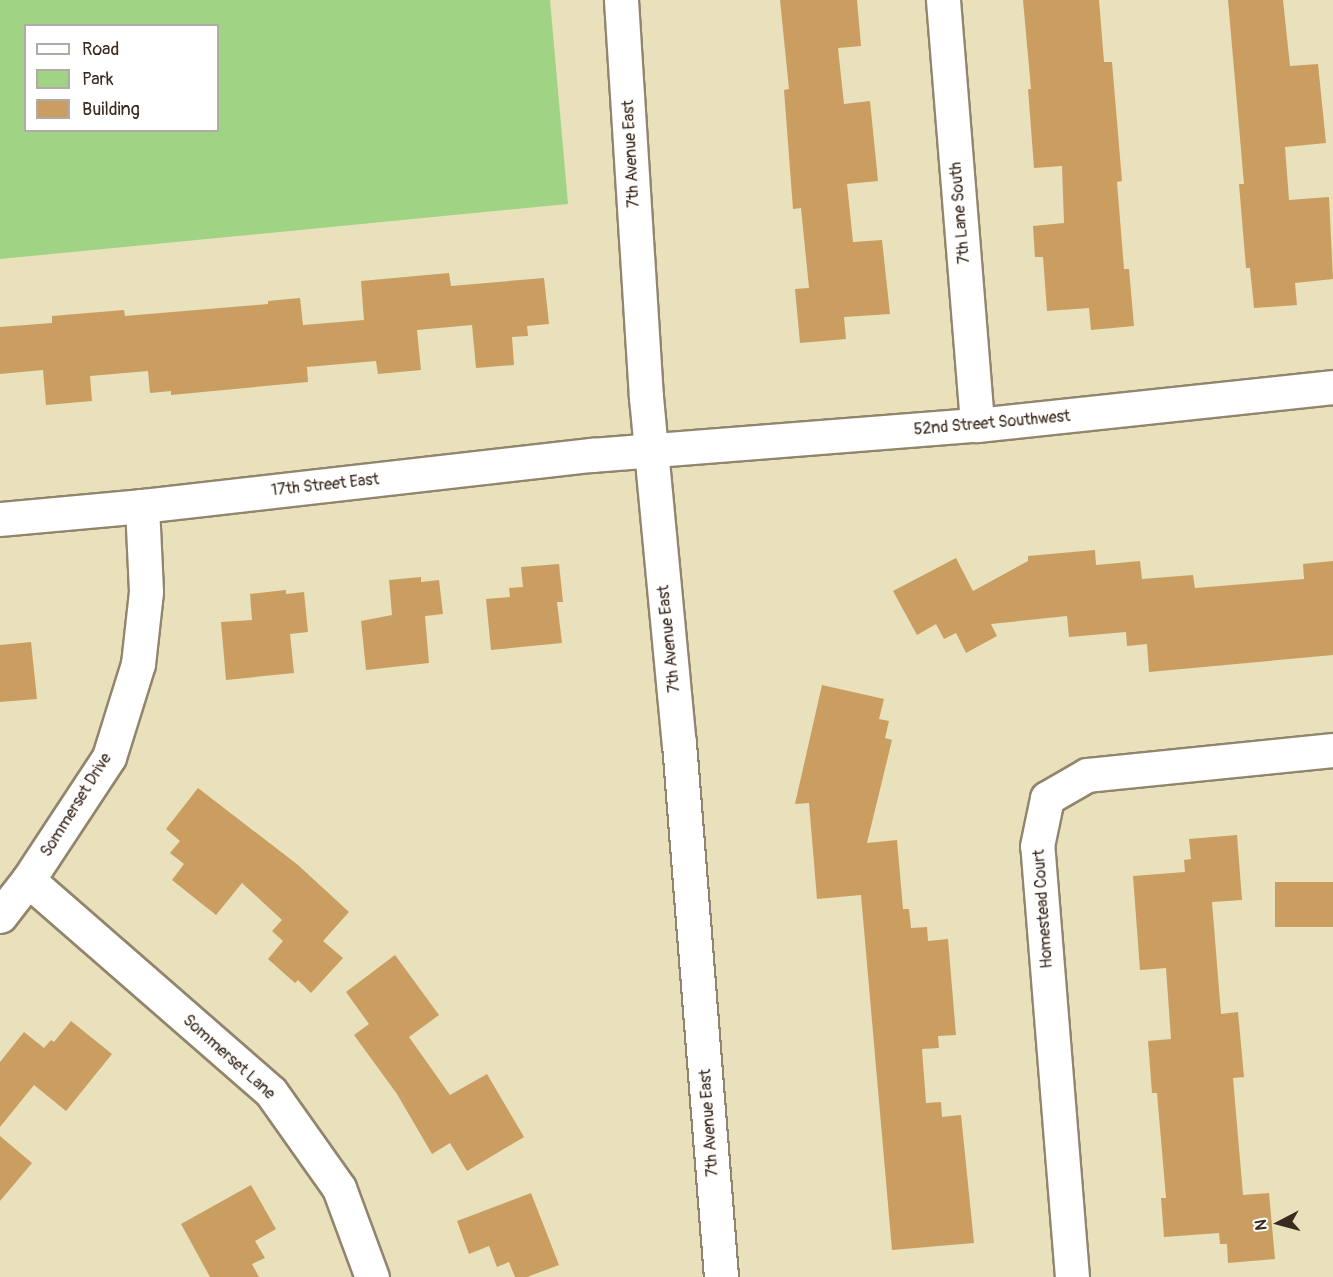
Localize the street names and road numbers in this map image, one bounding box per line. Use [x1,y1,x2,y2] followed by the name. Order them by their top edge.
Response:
[619,100,643,208] street label: 7th Avenue East
[946,161,974,265] street label: 7th Lane South
[913,407,1071,439] street label: 52nd Street Southwest
[270,470,380,500] street label: 17th Street East
[654,584,684,694] street label: 7th Avenue East
[36,750,116,860] street label: Sommerset Drive
[1029,849,1057,969] street label: Homestead Court
[179,1011,279,1103] street label: Sommerset Lane
[696,1069,722,1177] street label: 7th Avenue East

